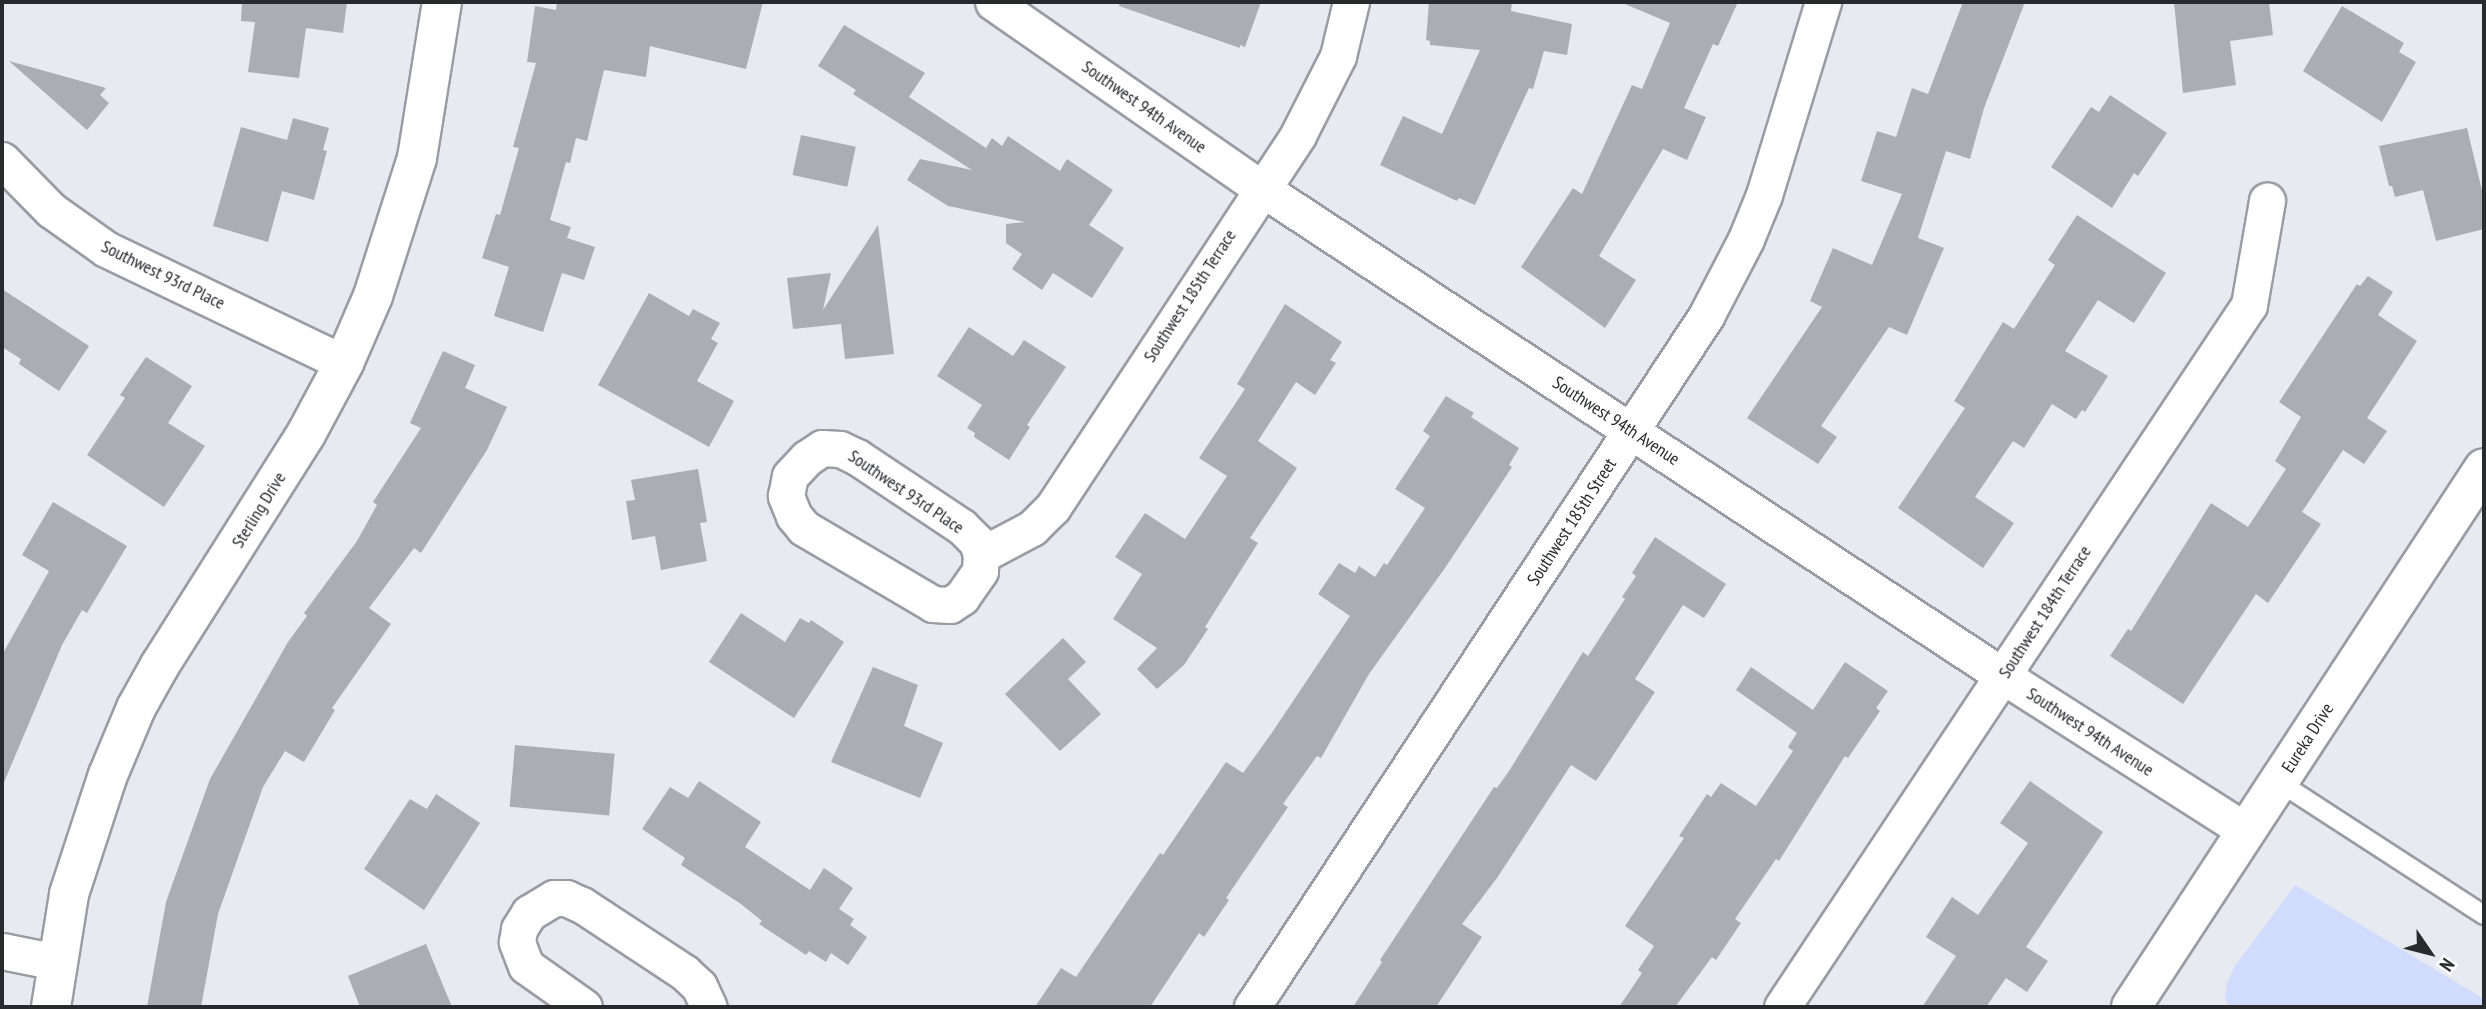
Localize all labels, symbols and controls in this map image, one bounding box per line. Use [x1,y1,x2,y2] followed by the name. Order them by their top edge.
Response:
[1077,56,1211,158] street label: Southwest 94th Avenue
[1139,225,1241,367] street label: Southwest 185th Terrace
[98,236,228,314] street label: Southwest 93rd Place
[1548,372,1684,470] street label: Southwest 94th Avenue
[844,445,968,539] street label: Southwest 93rd Place
[1523,454,1621,590] street label: Southwest 185th Street
[227,468,291,552] street label: Sterling Drive
[1994,541,2096,683] street label: Southwest 184th Terrace
[2022,683,2158,781] street label: Southwest 94th Avenue
[2278,699,2338,777] street label: Eureka Drive
[2395,918,2465,988] north arrow
[2434,954,2460,976] text: N

